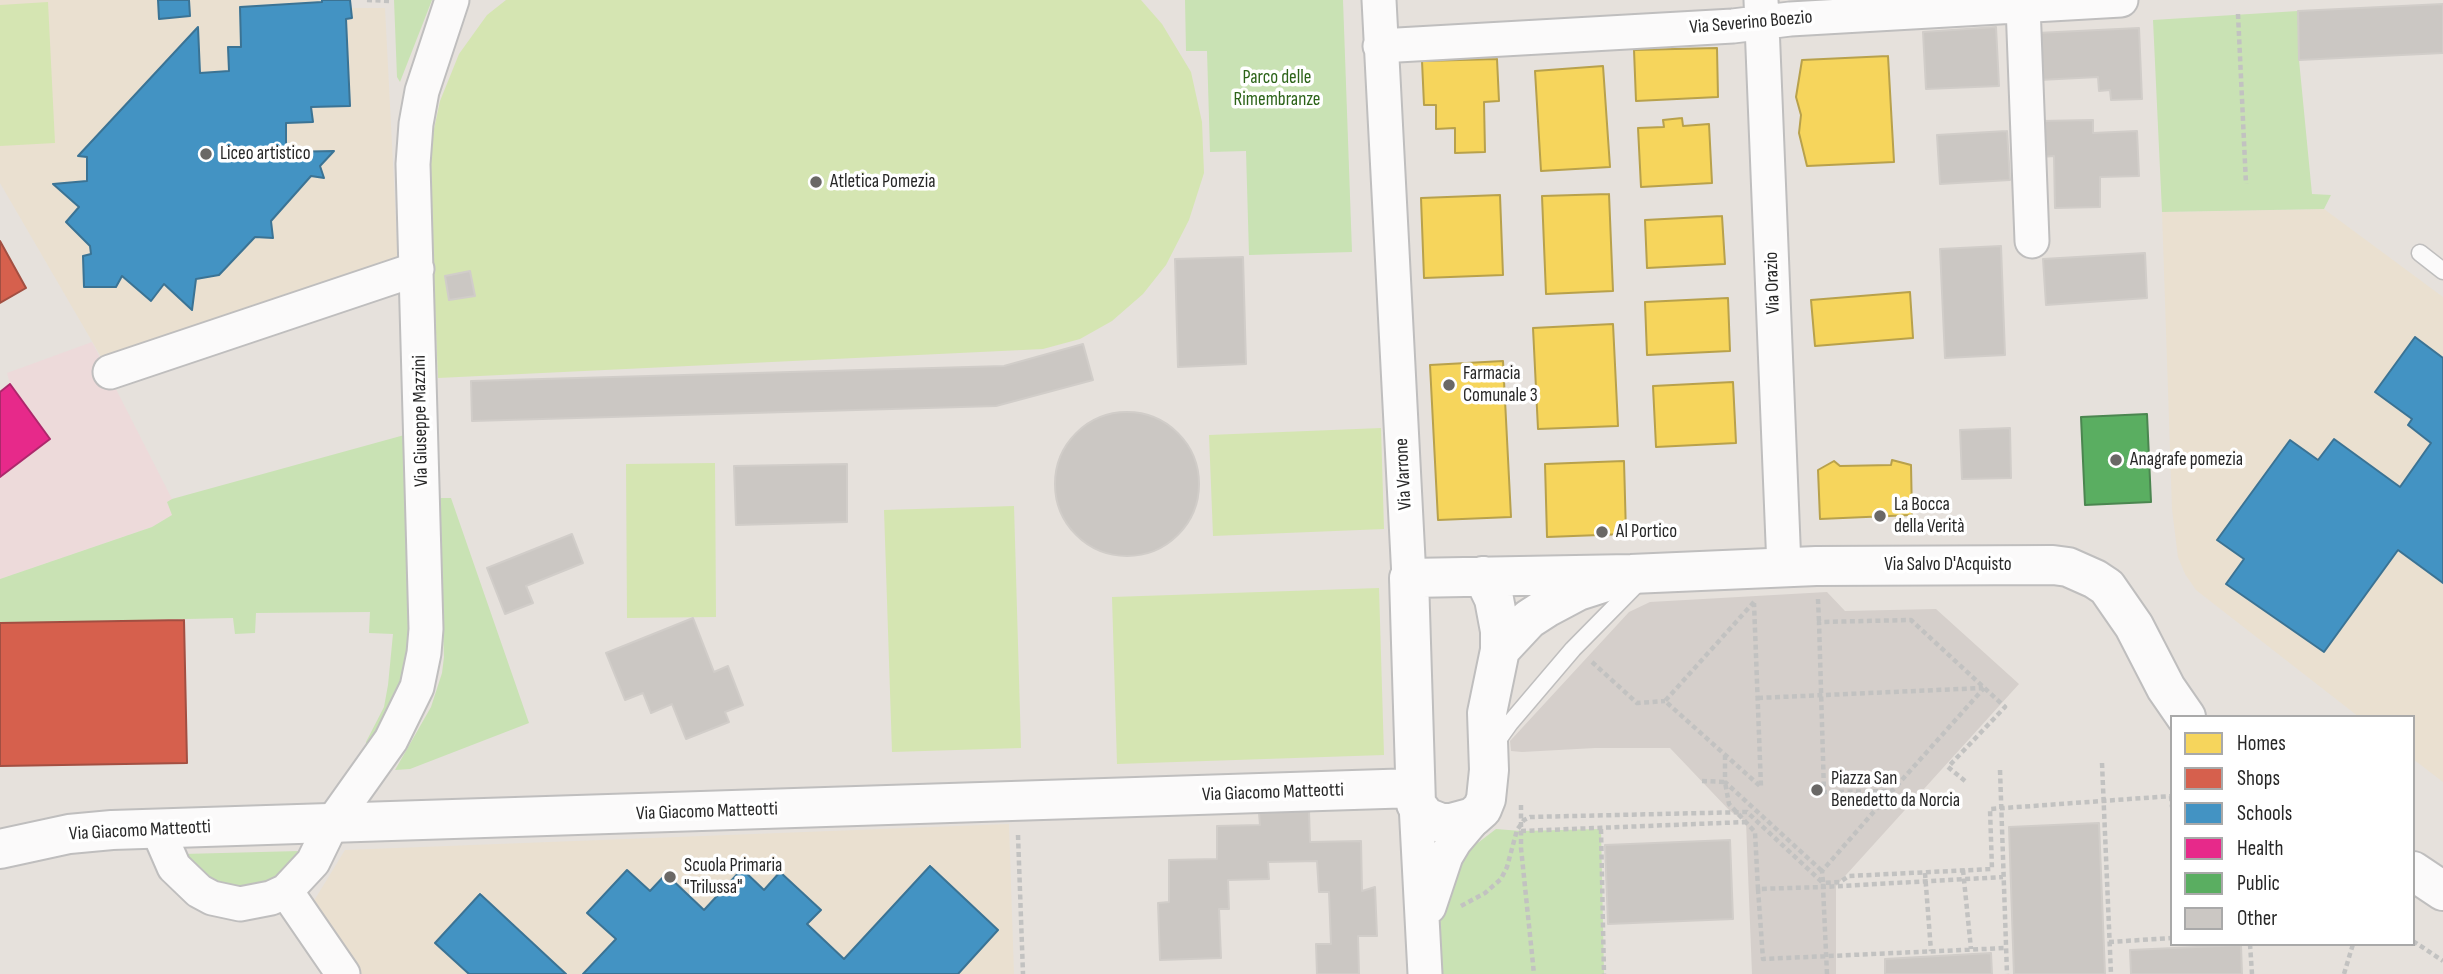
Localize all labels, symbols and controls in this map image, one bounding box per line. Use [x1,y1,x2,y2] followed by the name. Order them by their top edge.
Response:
[1689,6,1813,40] street label: Via Severino Boezio
[1233,67,1321,111] park label: Parco delle Rimembranze
[220,143,311,165] place label: Liceo artistico
[198,146,214,162] marker: Liceo artistico
[830,171,936,193] place label: Atletica Pomezia
[808,174,824,190] marker: Atletica Pomezia
[1761,251,1785,315] street label: Via Orazio
[408,355,434,487] street label: Via Giuseppe Mazzini
[1463,363,1538,407] place label: Farmacia Comunale 3
[1441,377,1457,393] marker: Farmacia Comunale 3
[1391,437,1417,511] street label: Via Varrone
[2130,449,2243,471] place label: Anagrafe pomezia
[2108,452,2124,468] marker: Anagrafe pomezia
[1894,494,1965,538] place label: La Bocca della Verità
[1872,508,1888,524] marker: La Bocca della Verità
[1616,521,1677,543] place label: Al Portico
[1594,524,1610,540] marker: Al Portico
[1884,554,2012,576] street label: Via Salvo D'Acquisto
[2170,715,2415,946] legend
[2237,731,2286,756] text: Homes
[2237,766,2280,791] text: Shops
[1831,768,1960,812] place label: Piazza San Benedetto da Norcia
[1202,779,1344,807] street label: Via Giacomo Matteotti
[1809,782,1825,798] marker: Piazza San Benedetto da Norcia
[636,798,778,826] street label: Via Giacomo Matteotti
[2237,801,2292,826] text: Schools
[69,816,211,846] street label: Via Giacomo Matteotti
[2237,836,2284,861] text: Health
[684,855,782,899] place label: Scuola Primaria "Trilussa"
[662,869,678,885] marker: Scuola Primaria "Trilussa"
[2237,871,2280,896] text: Public
[2237,906,2277,931] text: Other

